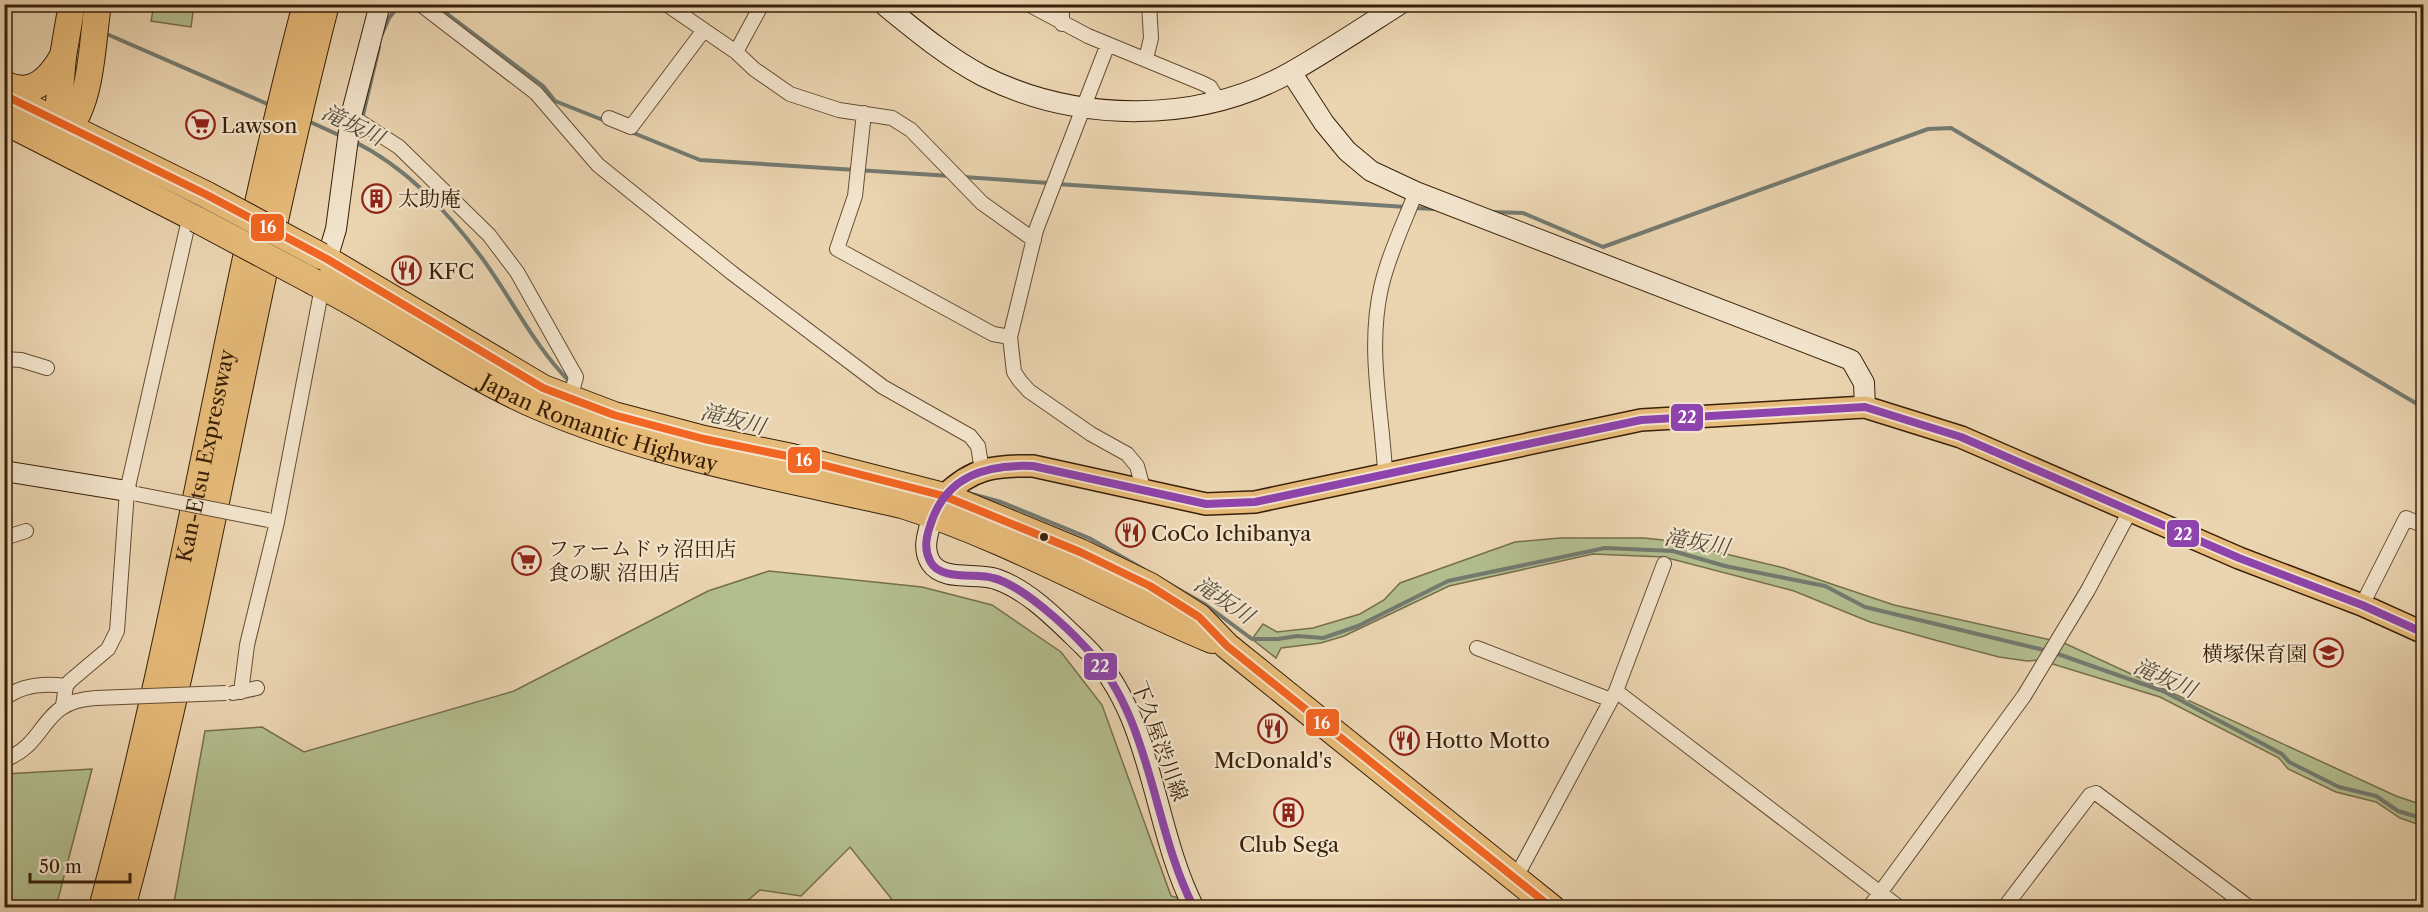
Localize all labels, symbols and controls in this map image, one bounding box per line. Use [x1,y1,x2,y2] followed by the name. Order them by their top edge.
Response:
[317,98,390,152] water label: 滝坂川
[184,109,216,141] supermarket icon: Lawson
[221,113,297,138] place label: Lawson
[361,182,393,214] building icon: 太助庵
[398,186,461,211] place label: 太助庵
[250,213,285,242] line badge: 16
[260,217,277,237] text: 16
[391,255,423,287] restaurant icon: KFC
[428,259,474,284] place label: KFC
[171,347,239,564] street label: Kan-Etsu Expressway
[474,367,721,476] street label: Japan Romantic Highway
[698,398,770,441] water label: 滝坂川
[1670,403,1704,432] line badge: 22
[1678,407,1696,427] text: 22
[787,446,821,474] line badge: 16
[796,450,813,470] text: 16
[1114,517,1146,549] restaurant icon: CoCo Ichibanya
[2166,519,2200,548] line badge: 22
[1151,521,1312,546] place label: CoCo Ichibanya
[1662,523,1734,561] water label: 滝坂川
[2174,524,2192,544] text: 22
[1038,531,1050,543] unlabelled marker
[548,536,736,585] place label: ファームドゥ沼田店 食の駅 沼田店
[511,544,543,576] supermarket icon: ファームドゥ沼田店 食の駅 沼田店
[1189,570,1261,631] water label: 滝坂川
[2312,637,2344,669] school or university icon: 横塚保育園
[2202,641,2307,666] place label: 横塚保育園
[1083,652,1118,681] line badge: 22
[2129,652,2202,705] water label: 滝坂川
[1091,656,1109,676] text: 22
[1127,678,1193,804] street label: 下久屋渋川線
[1305,708,1340,737] line badge: 16
[1257,713,1289,745] restaurant icon: McDonald's
[1314,713,1331,733] text: 16
[1388,724,1420,756] restaurant icon: Hotto Motto
[1425,728,1550,753] place label: Hotto Motto
[1214,748,1332,773] place label: McDonald's
[1273,797,1305,829] building icon: Club Sega
[1239,832,1340,857] place label: Club Sega
[30,846,130,884] scale bar
[39,856,82,878] text: 50 m

